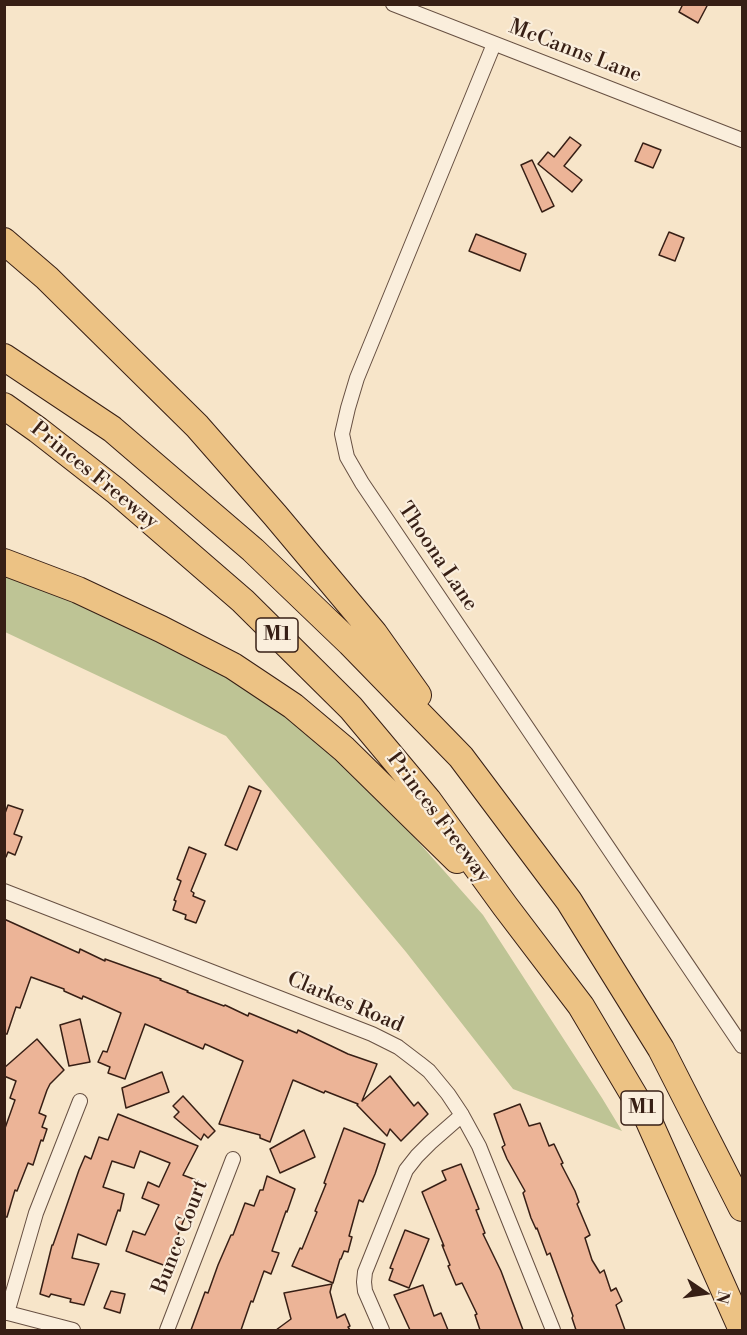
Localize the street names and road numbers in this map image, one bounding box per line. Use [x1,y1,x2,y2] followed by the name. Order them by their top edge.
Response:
[505,15,645,89] street label: McCanns Lane
[25,417,163,535] street label: Princes Freeway
[391,498,483,616] street label: Thoona Lane
[256,618,298,652] road number: M1
[381,748,495,888] street label: Princes Freeway
[283,967,407,1039] street label: Clarkes Road
[621,1091,663,1125] road number: M1
[148,1176,214,1298] street label: Bunce Court

